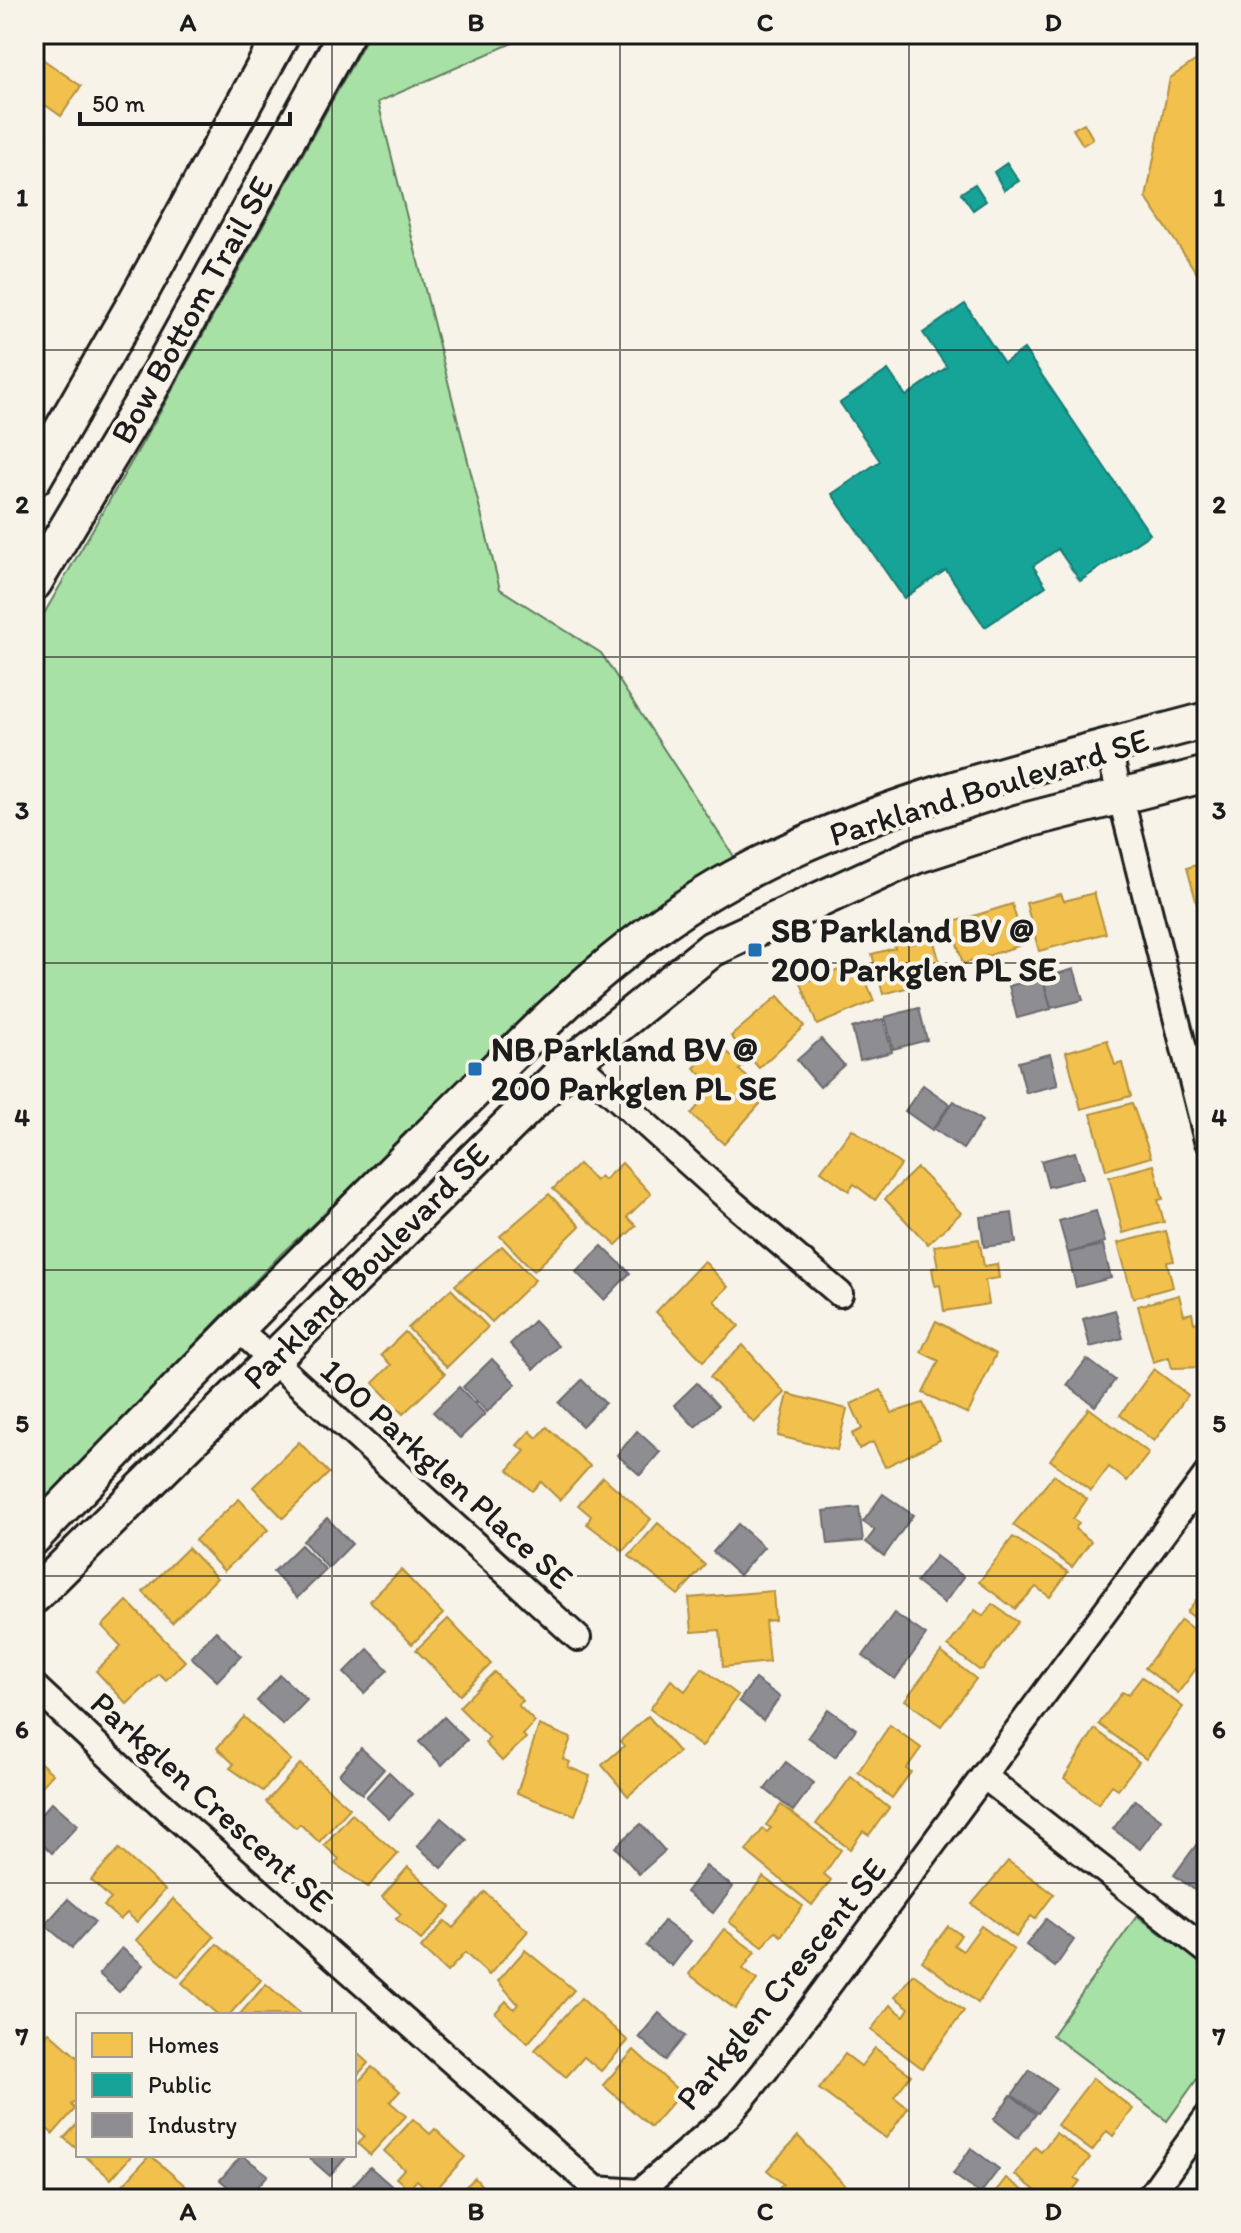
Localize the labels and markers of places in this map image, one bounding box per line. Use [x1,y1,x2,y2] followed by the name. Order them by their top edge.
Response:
[771,910,1057,990] place label: SB Parkland BV @ 200 Parkglen PL SE
[746,941,764,959] marker: SB Parkland BV @ 200 Parkglen PL SE
[491,1029,777,1109] place label: NB Parkland BV @ 200 Parkglen PL SE
[466,1060,484,1078] marker: NB Parkland BV @ 200 Parkglen PL SE

